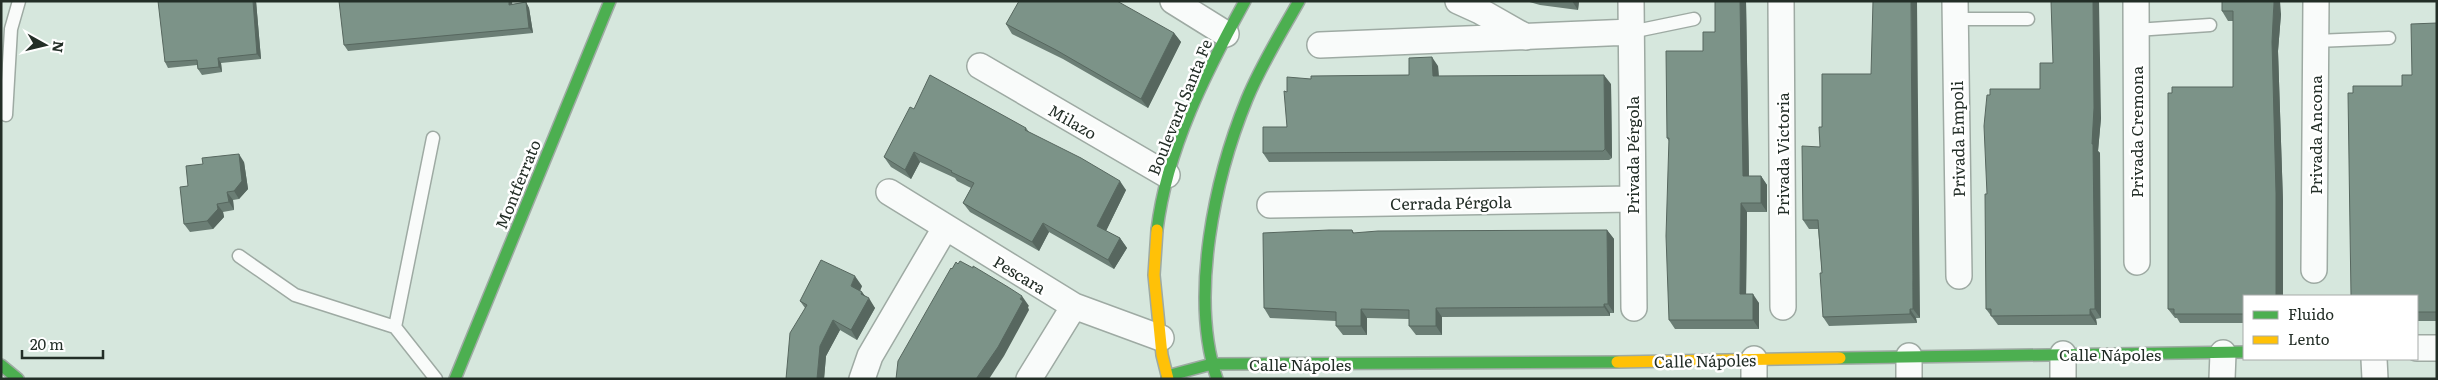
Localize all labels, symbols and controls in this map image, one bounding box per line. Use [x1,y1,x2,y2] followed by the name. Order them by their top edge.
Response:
[20,20,70,70] north arrow
[1141,35,1217,179] street label: Boulevard Santa Fe
[48,40,70,54] text: N
[2124,66,2148,198] street label: Privada Cremona
[2303,75,2327,195] street label: Privada Ancona
[1944,80,1970,198] street label: Privada Empoli
[1770,92,1794,216] street label: Privada Victoria
[1620,95,1644,214] street label: Privada Pérgola
[1044,98,1102,144] street label: Milazo
[488,136,546,232] street label: Montferrato
[1390,189,1512,215] street label: Cerrada Pérgola
[989,249,1051,299] street label: Pescara
[2243,295,2418,360] legend
[2288,302,2334,325] text: Fluido
[2288,327,2330,350] text: Lento
[22,328,104,360] scale bar
[30,332,64,355] text: 20 m
[2059,342,2161,366] street label: Calle Nápoles
[1654,347,1756,373] street label: Calle Nápoles
[1249,352,1351,376] street label: Calle Nápoles

